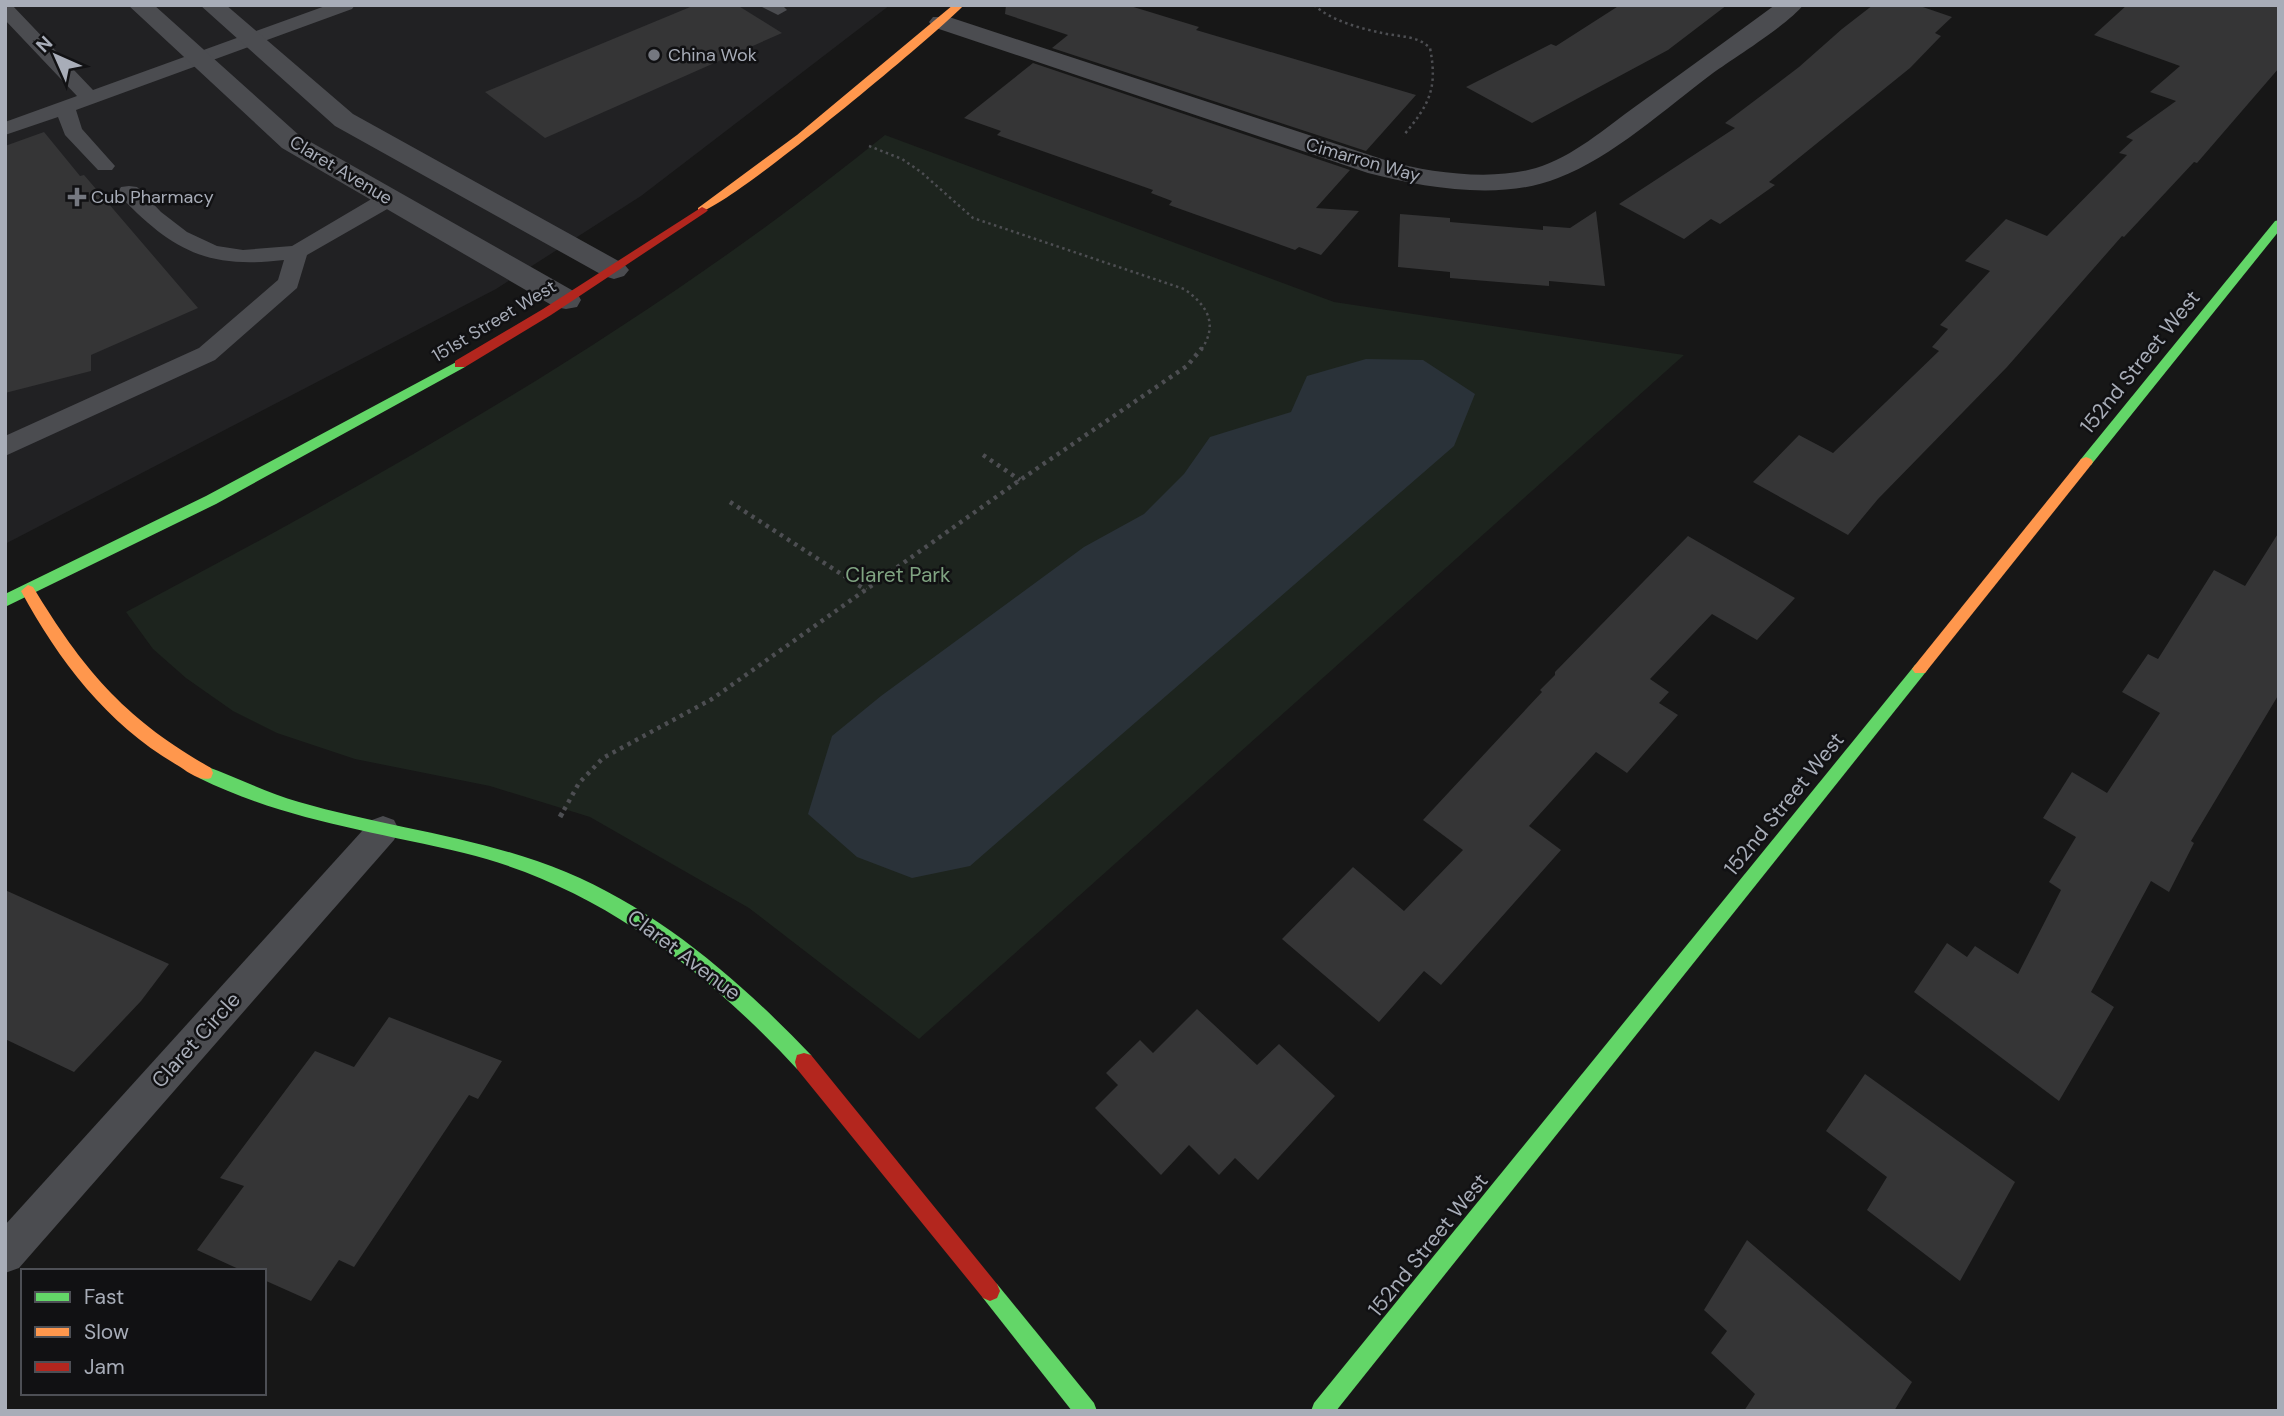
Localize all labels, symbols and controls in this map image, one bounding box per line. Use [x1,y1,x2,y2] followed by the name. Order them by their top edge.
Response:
[21,21,91,91] north arrow
[31,31,58,58] text: N
[668,43,757,67] place label: China Wok
[646,47,662,63] marker: China Wok
[285,130,397,210] street label: Claret Avenue
[1303,132,1423,188] street label: Cimarron Way
[91,185,214,209] place label: Cub Pharmacy
[69,189,85,205] marker: Cub Pharmacy
[427,274,561,368] street label: 151st Street West
[2074,285,2206,439] street label: 152nd Street West
[845,561,951,589] park label: Claret Park
[1718,727,1850,881] street label: 152nd Street West
[622,903,746,1007] street label: Claret Avenue
[145,986,247,1094] street label: Claret Circle
[1362,1168,1494,1322] street label: 152nd Street West
[21,1269,266,1395] legend
[84,1283,124,1311] text: Fast
[84,1318,129,1346] text: Slow
[84,1353,125,1381] text: Jam

